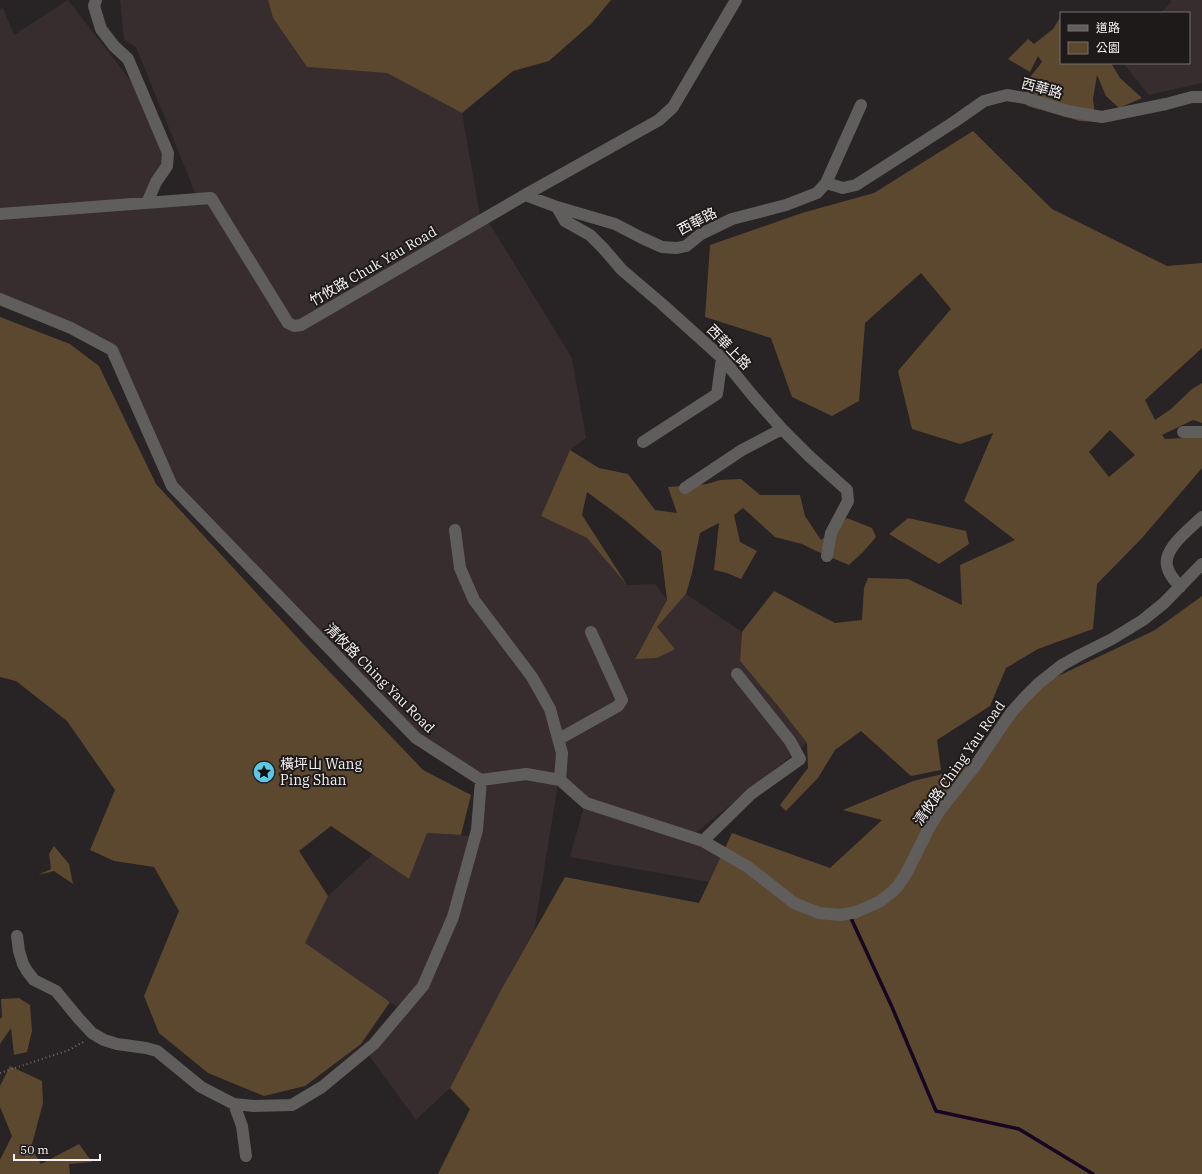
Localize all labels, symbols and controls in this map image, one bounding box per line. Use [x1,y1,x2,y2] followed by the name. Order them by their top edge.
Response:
[1060,12,1190,64] legend
[1096,20,1120,35] text: 道路
[1096,40,1120,55] text: 公園
[1019,74,1065,102] street label: 西華路
[674,203,720,239] street label: 西華路
[306,222,440,310] street label: 竹攸路 Chuk Yau Road
[703,321,755,373] street label: 西華上路
[321,619,439,737] street label: 清攸路 Ching Yau Road
[909,697,1009,829] street label: 清攸路 Ching Yau Road
[280,755,363,789] place label: 橫坪山 Wang Ping Shan
[251,759,277,785] place icon: 橫坪山 Wang Ping Shan
[14,1136,100,1162] scale bar
[20,1142,49,1157] text: 50 m

